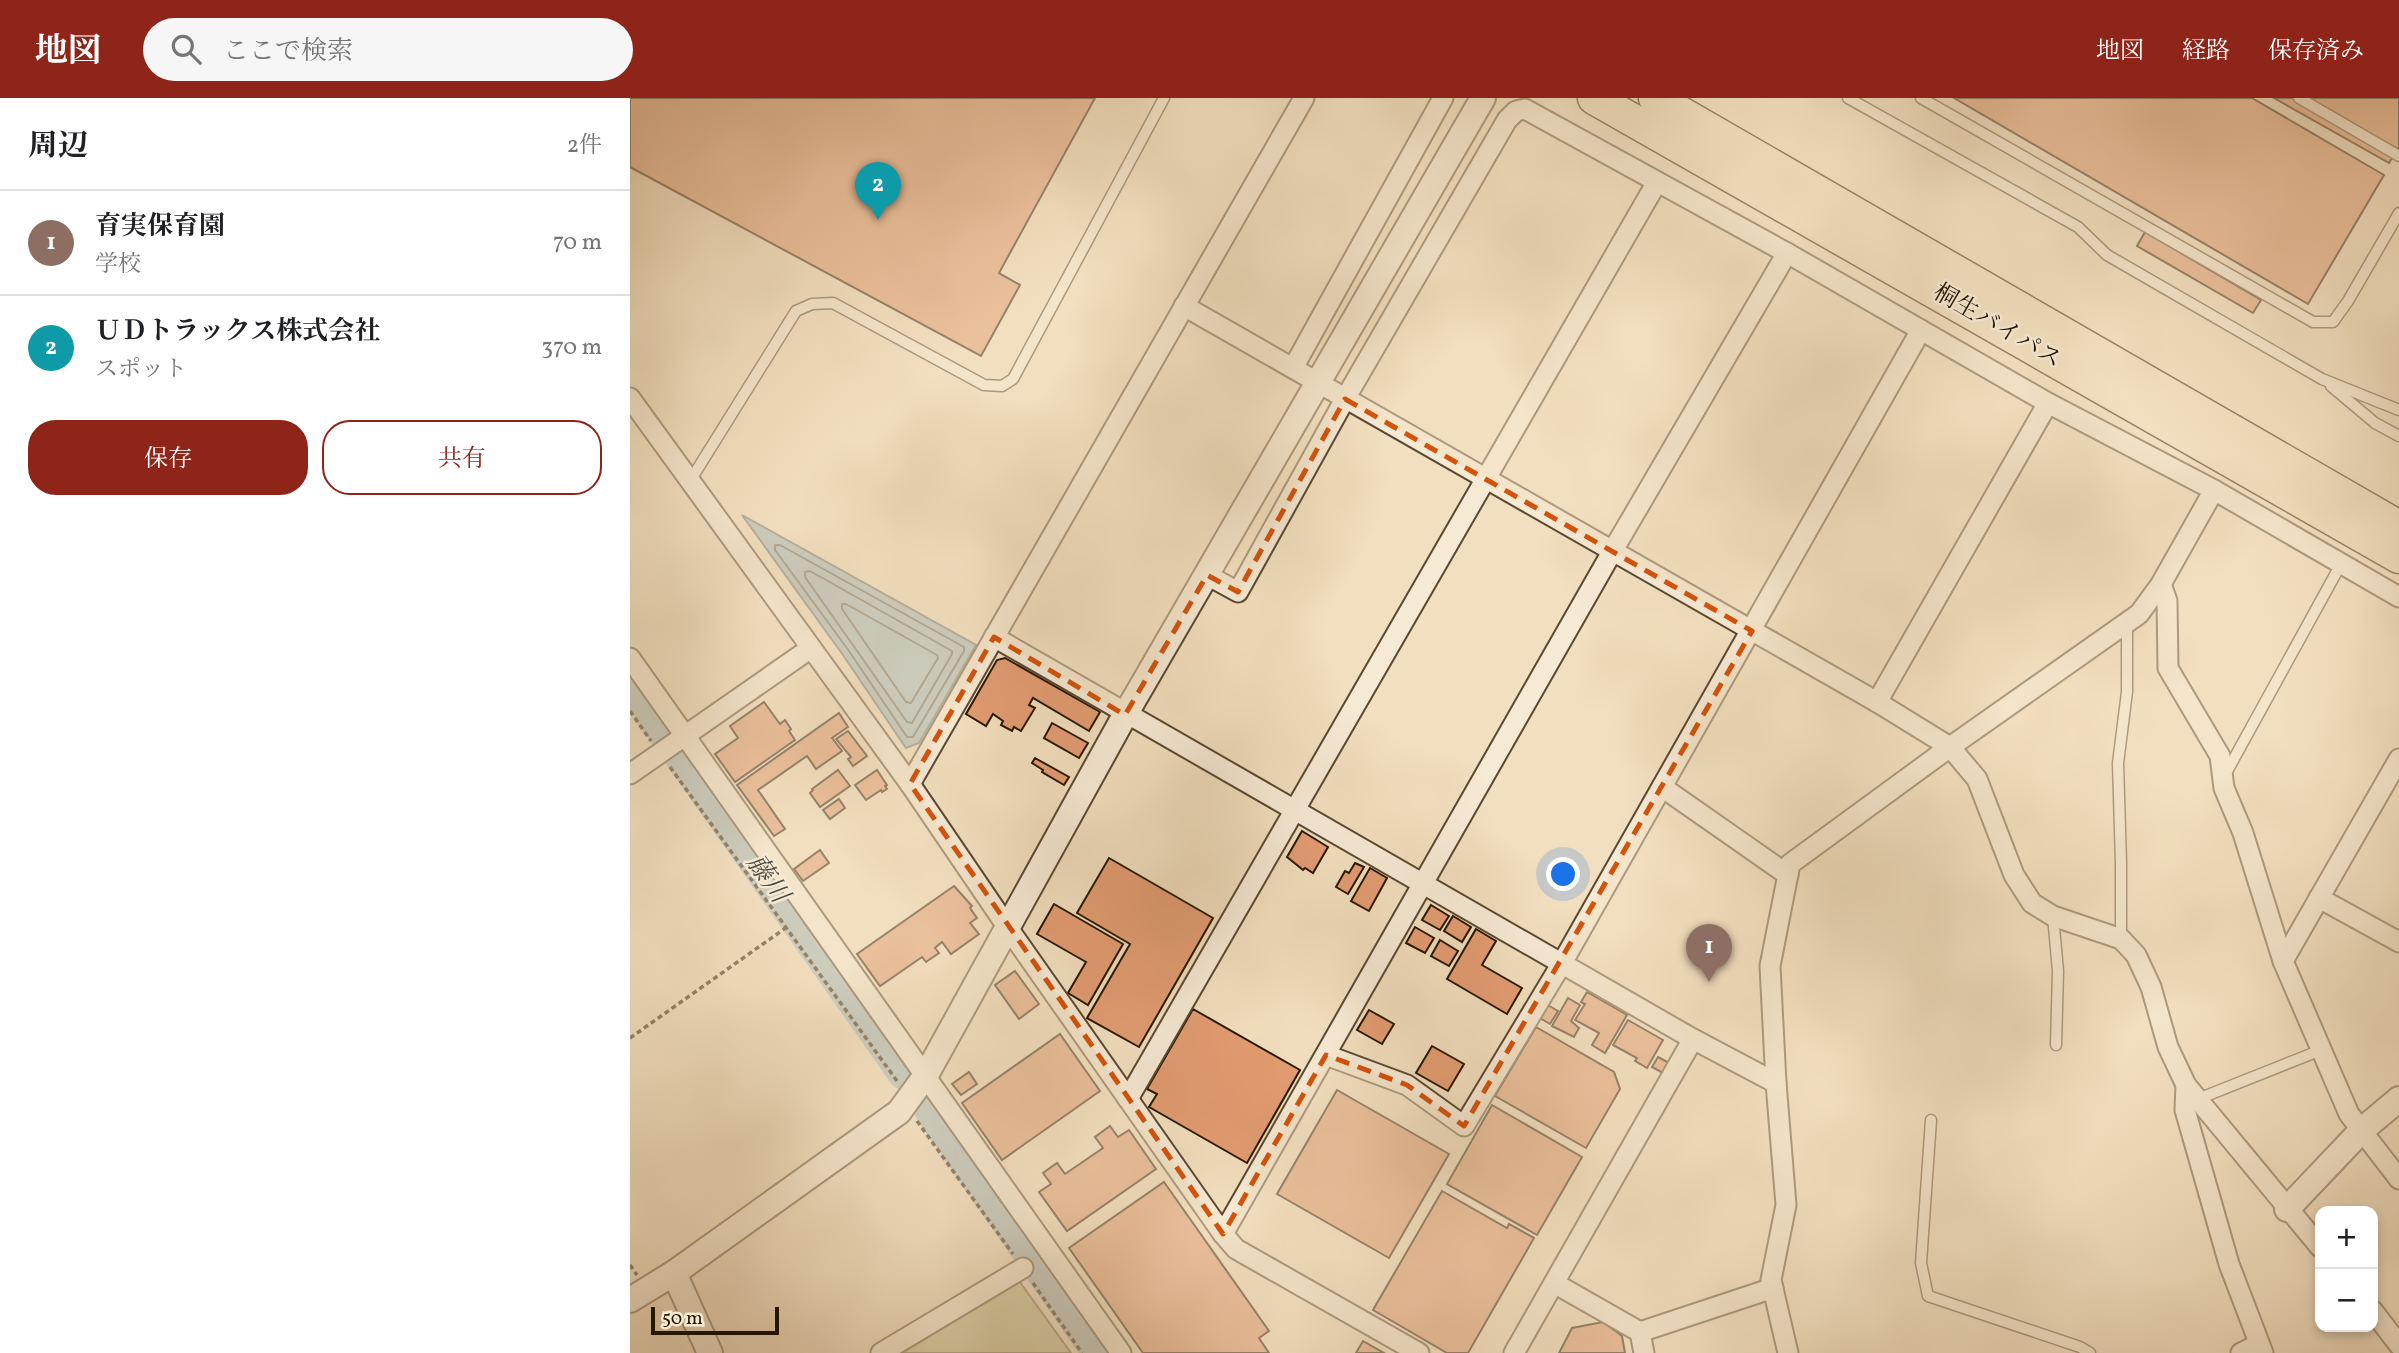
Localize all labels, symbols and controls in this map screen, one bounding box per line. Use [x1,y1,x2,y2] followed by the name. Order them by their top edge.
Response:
[143,18,633,81] search box
[35,30,101,76] text: 地図
[167,30,205,68] icon: search
[223,34,353,70] text: ここで検索
[2096,35,2144,69] text: 地図
[2182,35,2230,69] text: 経路
[2268,35,2364,69] text: 保存済み
[28,126,88,168] text: 周辺
[567,130,602,162] text: 2件
[855,162,901,220] pin: 2
[95,209,225,245] text: 育実保育園
[46,227,56,259] text: 1
[553,227,602,259] text: 70 m
[95,249,141,281] text: 学校
[1926,276,2068,378] street label: 桐生バイパス
[95,314,380,350] text: ＵＤトラックス株式会社
[45,332,57,364] text: 2
[541,332,602,364] text: 370 m
[95,354,187,386] text: スポット
[28,420,308,495] button: 保存
[322,420,602,495] button: 共有
[737,847,798,913] water label: 藤川
[1546,857,1580,891] your location
[1686,924,1732,982] pin: 1
[2315,1206,2378,1332] map controls
[2315,1206,2378,1269] button: +
[2315,1269,2378,1332] button: −
[651,1304,779,1336] scale bar
[662,1306,703,1332] text: 50 m

